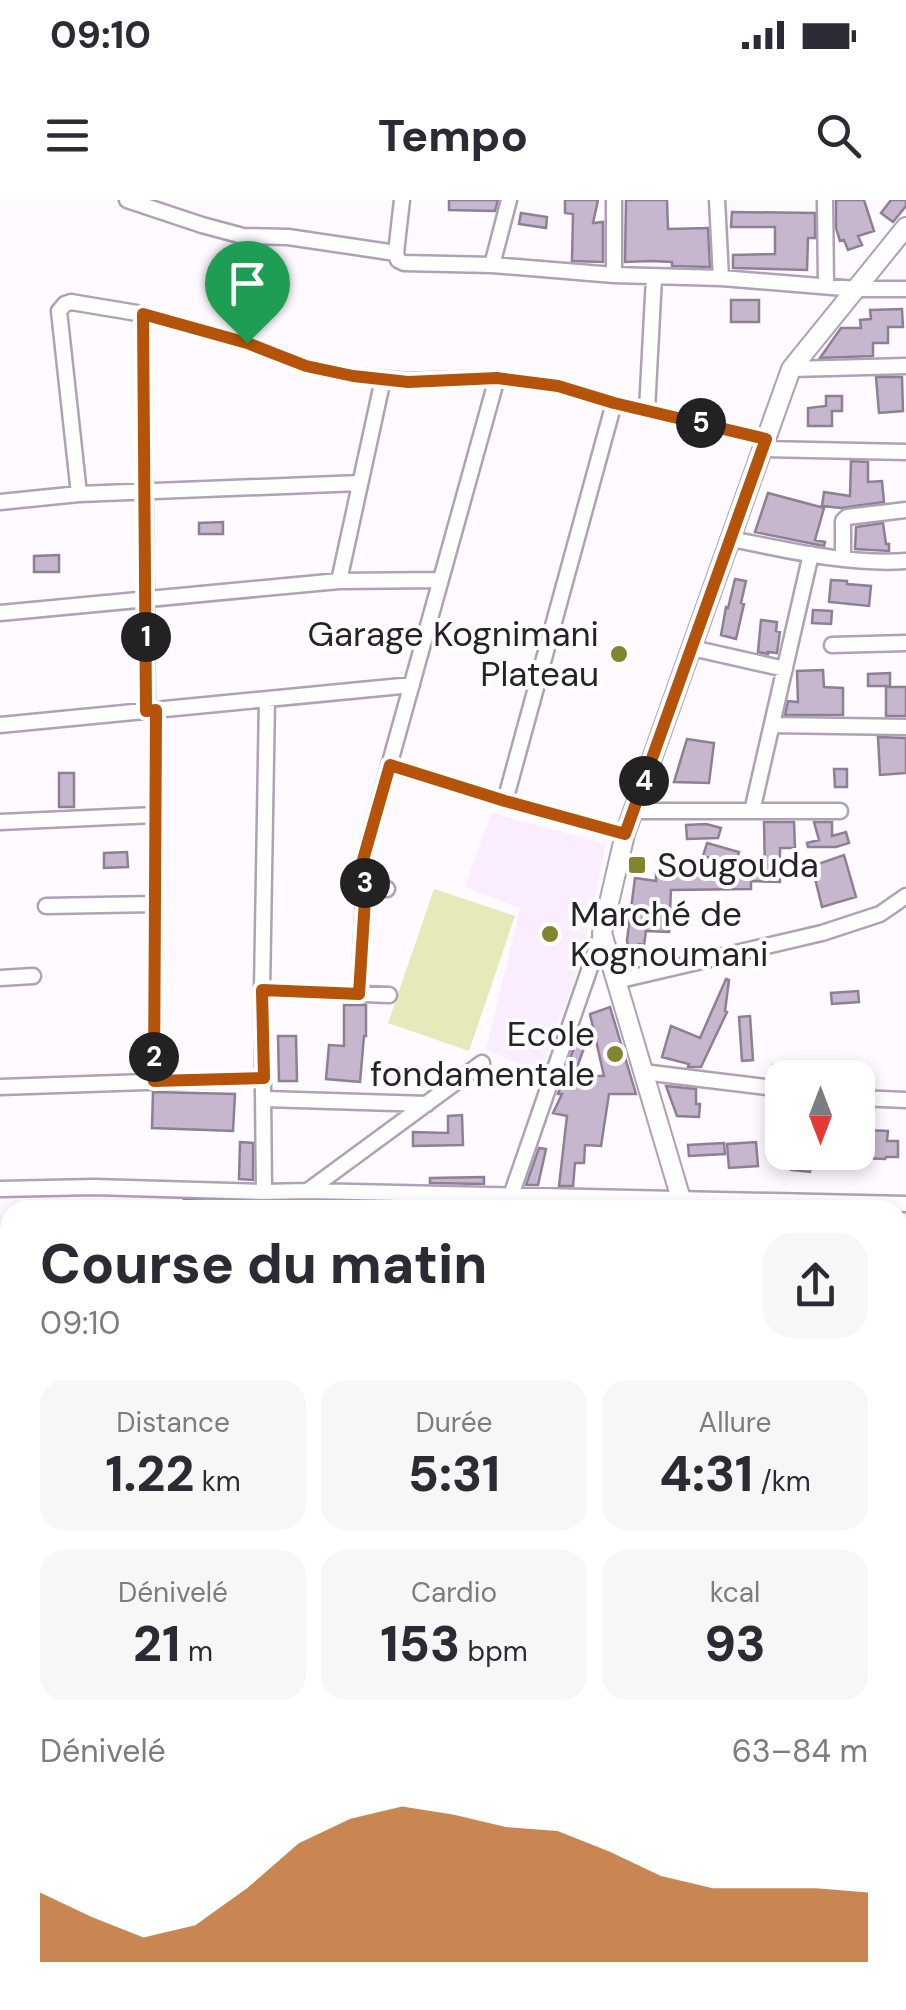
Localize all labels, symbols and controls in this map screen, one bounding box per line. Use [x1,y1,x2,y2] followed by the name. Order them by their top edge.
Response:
[50,10,151,60] text: 09:10
[378,106,528,165] text: Tempo
[40,108,95,163] icon: menu
[811,108,866,163] icon: search
[205,241,290,344] pin
[220,256,275,311] icon: arrive
[676,398,726,448] pin: 5
[692,404,710,441] text: 5
[307,611,599,697] place label: Garage Kognimani Plateau
[121,612,171,662] pin: 1
[141,618,151,655] text: 1
[608,643,630,665] marker: Garage Kognimani Plateau
[619,756,669,806] pin: 4
[635,762,653,799] text: 4
[657,842,819,888] place label: Sougouda
[626,854,648,876] marker: Sougouda
[340,858,390,908] pin: 3
[357,864,373,901] text: 3
[570,891,768,977] place label: Marché de Kognoumani
[539,923,561,945] marker: Marché de Kognoumani
[370,1011,595,1097] place label: Ecole fondamentale
[129,1032,179,1082] pin: 2
[146,1038,162,1075] text: 2
[604,1043,626,1065] marker: Ecole fondamentale
[765,1060,875,1170] north arrow
[765,1060,875,1170] map controls
[40,1228,487,1300] text: Course du matin
[763,1233,868,1338] button: share
[40,1302,120,1344] text: 09:10
[116,1404,230,1441] text: Distance
[416,1404,492,1441] text: Durée
[699,1404,771,1441] text: Allure
[105,1441,194,1507] text: 1.22
[408,1441,500,1507] text: 5:31
[659,1441,753,1507] text: 4:31
[194,1463,241,1500] text: km
[753,1463,811,1500] text: /km
[118,1574,228,1611] text: Dénivelé
[411,1574,497,1611] text: Cardio
[710,1574,760,1611] text: kcal
[133,1611,180,1677] text: 21
[380,1611,460,1677] text: 153
[704,1611,766,1677] text: 93
[180,1633,213,1670] text: m
[460,1633,528,1670] text: bpm
[40,1730,166,1772] text: Dénivelé
[732,1730,868,1772] text: 63–84 m

